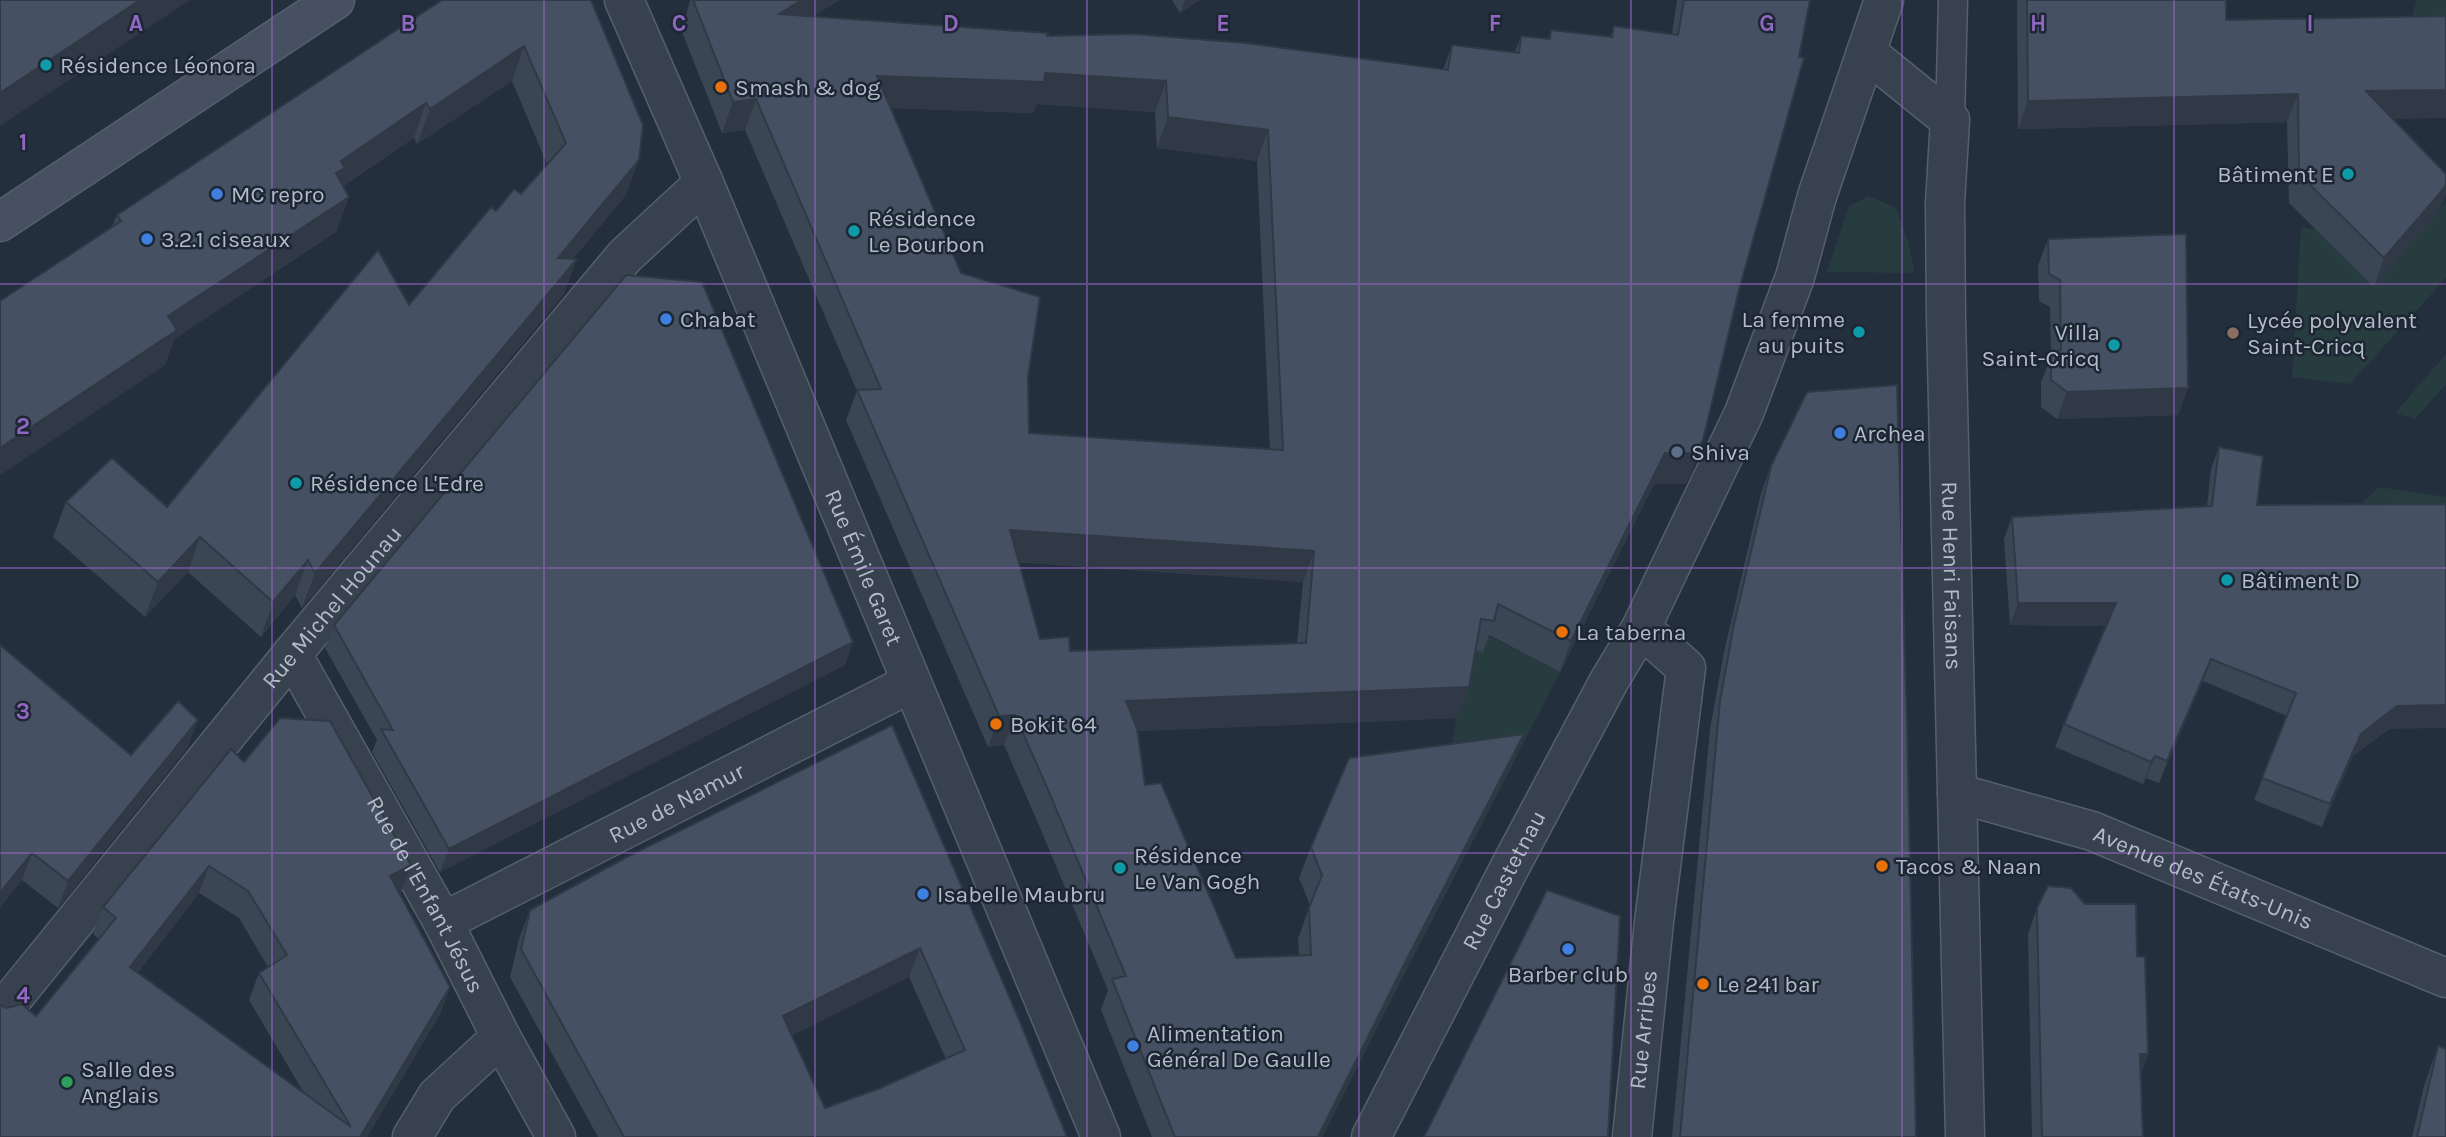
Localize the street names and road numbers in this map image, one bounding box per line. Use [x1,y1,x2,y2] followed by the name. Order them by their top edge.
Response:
[1936,481,1968,670] street label: Rue Henri Faisans
[819,485,909,650] street label: Rue Émile Garet
[256,520,407,694] street label: Rue Michel Hounau
[604,757,749,849] street label: Rue de Namur
[361,791,490,997] street label: Rue de l'Enfant Jésus
[1456,806,1551,955] street label: Rue Castetnau
[2090,820,2317,935] street label: Avenue des États-Unis
[1623,969,1663,1090] street label: Rue Arribes

